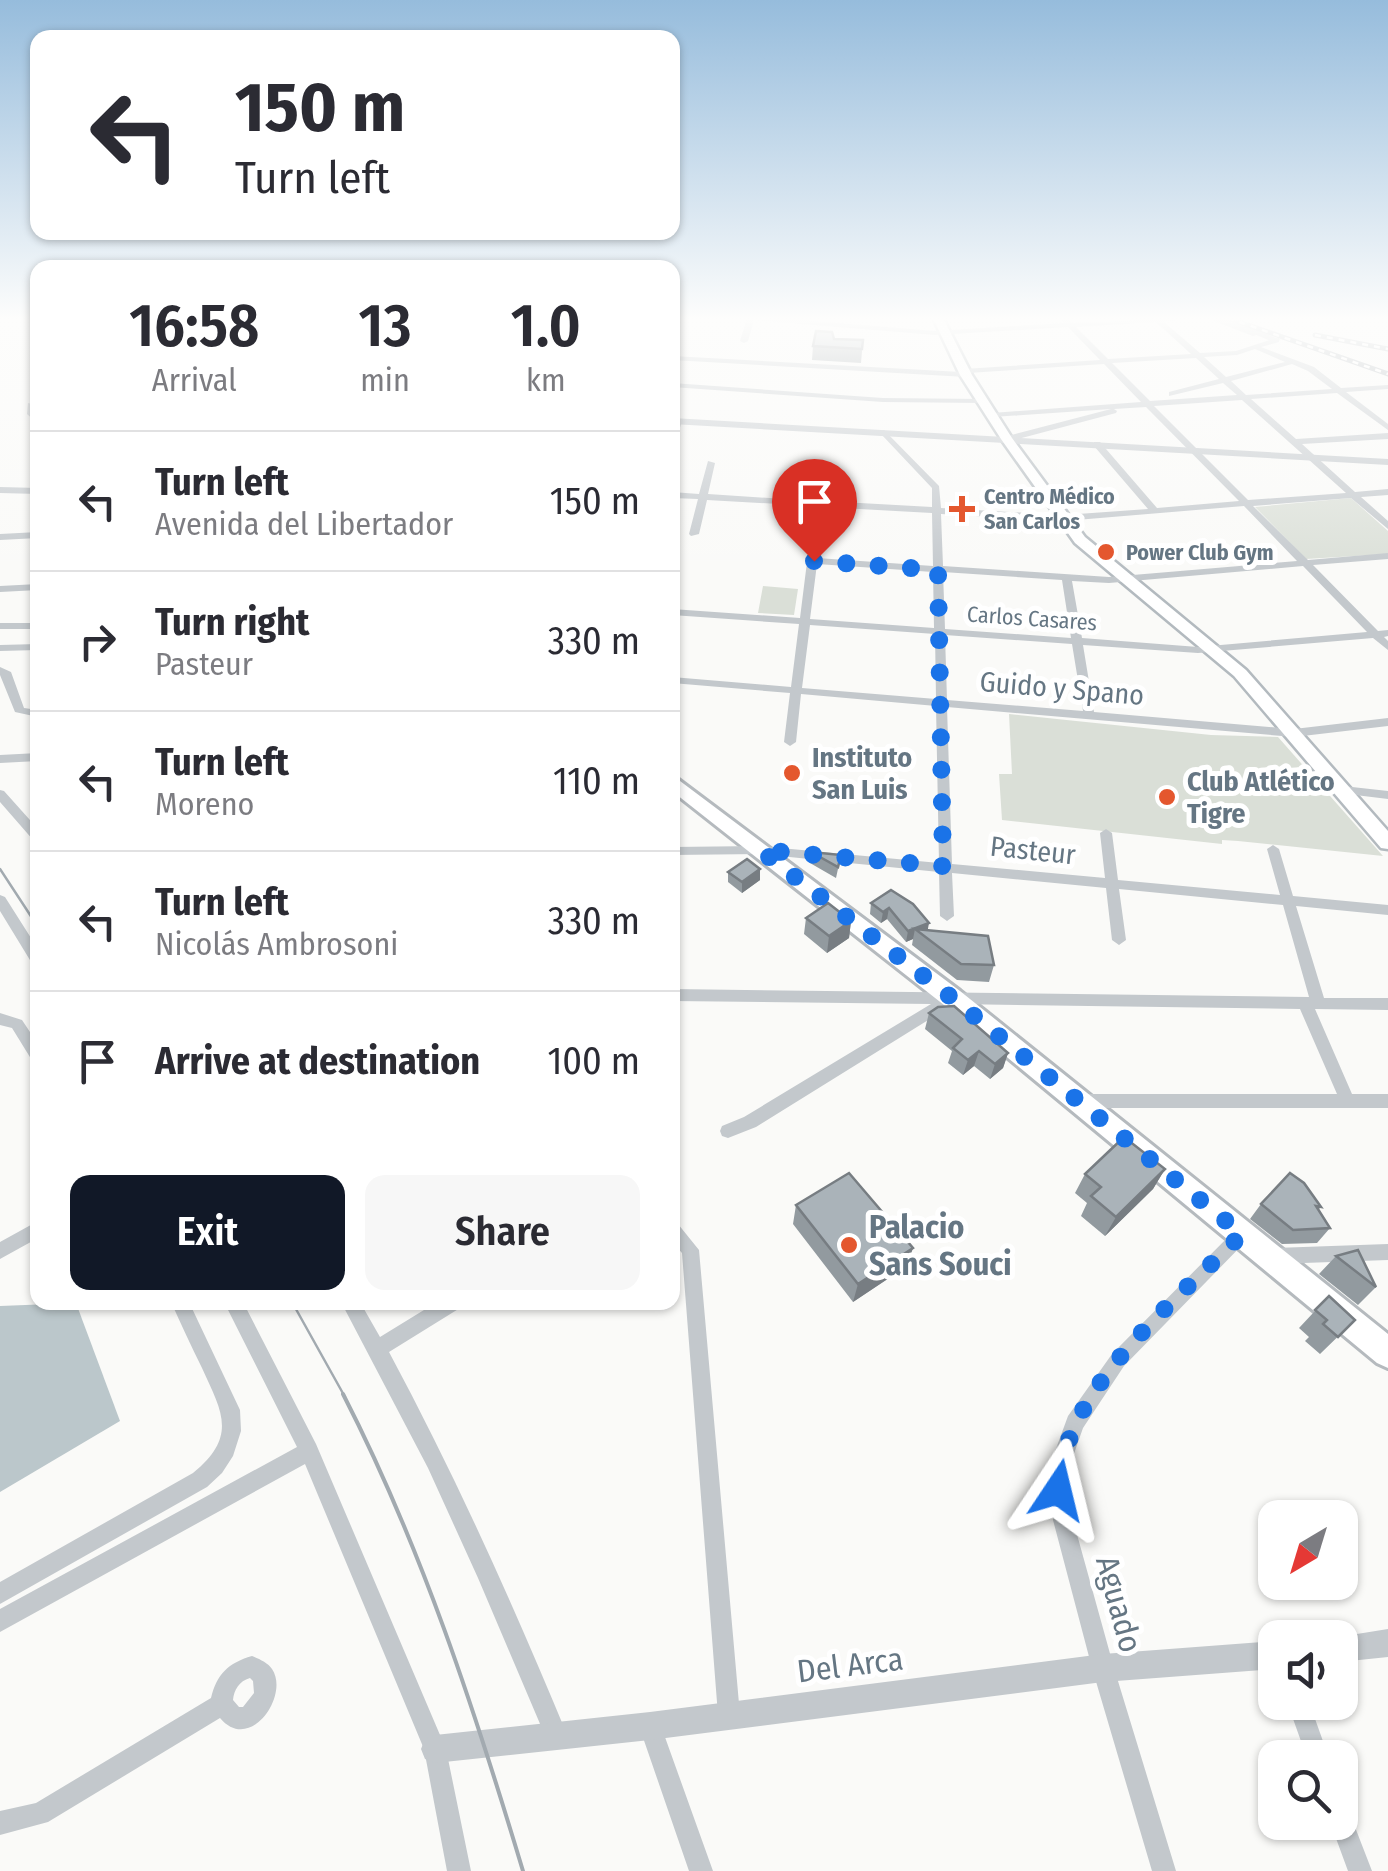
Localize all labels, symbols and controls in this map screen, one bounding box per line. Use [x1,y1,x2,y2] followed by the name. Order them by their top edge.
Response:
[235,66,405,150] text: 150 m
[70,70,200,200] icon: left
[235,151,390,205] text: Turn left
[129,290,259,362] text: 16:58
[359,290,412,362] text: 13
[511,290,581,362] text: 1.0
[152,361,237,399] text: Arrival
[360,361,410,399] text: min
[526,361,566,399] text: km
[155,459,289,505] text: Turn left
[772,459,857,562] pin
[70,474,125,529] icon: left
[787,474,842,529] icon: arrive
[550,478,640,524] text: 150 m
[984,483,1115,535] place label: Centro Médico San Carlos
[949,496,975,522] marker: Centro Médico San Carlos
[155,505,453,543] text: Avenida del Libertador
[1126,539,1273,566] place label: Power Club Gym
[1095,541,1117,563] marker: Power Club Gym
[155,599,309,645] text: Turn right
[966,600,1098,637] street label: Carlos Casares
[70,614,125,669] icon: right
[548,618,640,664] text: 330 m
[155,645,253,683] text: Pasteur
[978,665,1146,712] street label: Guido y Spano
[155,739,289,785] text: Turn left
[812,741,912,806] place label: Instituto San Luis
[70,754,125,809] icon: left
[553,758,640,804] text: 110 m
[781,762,803,784] marker: Instituto San Luis
[1187,765,1335,830] place label: Club Atlético Tigre
[155,785,254,823] text: Moreno
[1156,786,1178,808] marker: Club Atlético Tigre
[989,830,1077,871] street label: Pasteur
[155,879,289,925] text: Turn left
[70,894,125,949] icon: left
[548,898,640,944] text: 330 m
[155,925,398,963] text: Nicolás Ambrosoni
[70,1034,125,1089] icon: arrive
[155,1038,480,1084] text: Arrive at destination
[547,1038,640,1084] text: 100 m
[70,1175,345,1290] button: Exit
[365,1175,640,1290] button: Share
[869,1208,1012,1283] place label: Palacio Sans Souci
[838,1234,860,1256] marker: Palacio Sans Souci
[1006,1438,1110,1542] position arrow
[1258,1500,1358,1600] north arrow
[1258,1500,1358,1840] map controls
[1088,1552,1150,1656] street label: Aguado
[1258,1620,1358,1720] button: sound
[795,1640,905,1690] street label: Del Arca
[1258,1740,1358,1840] button: search

